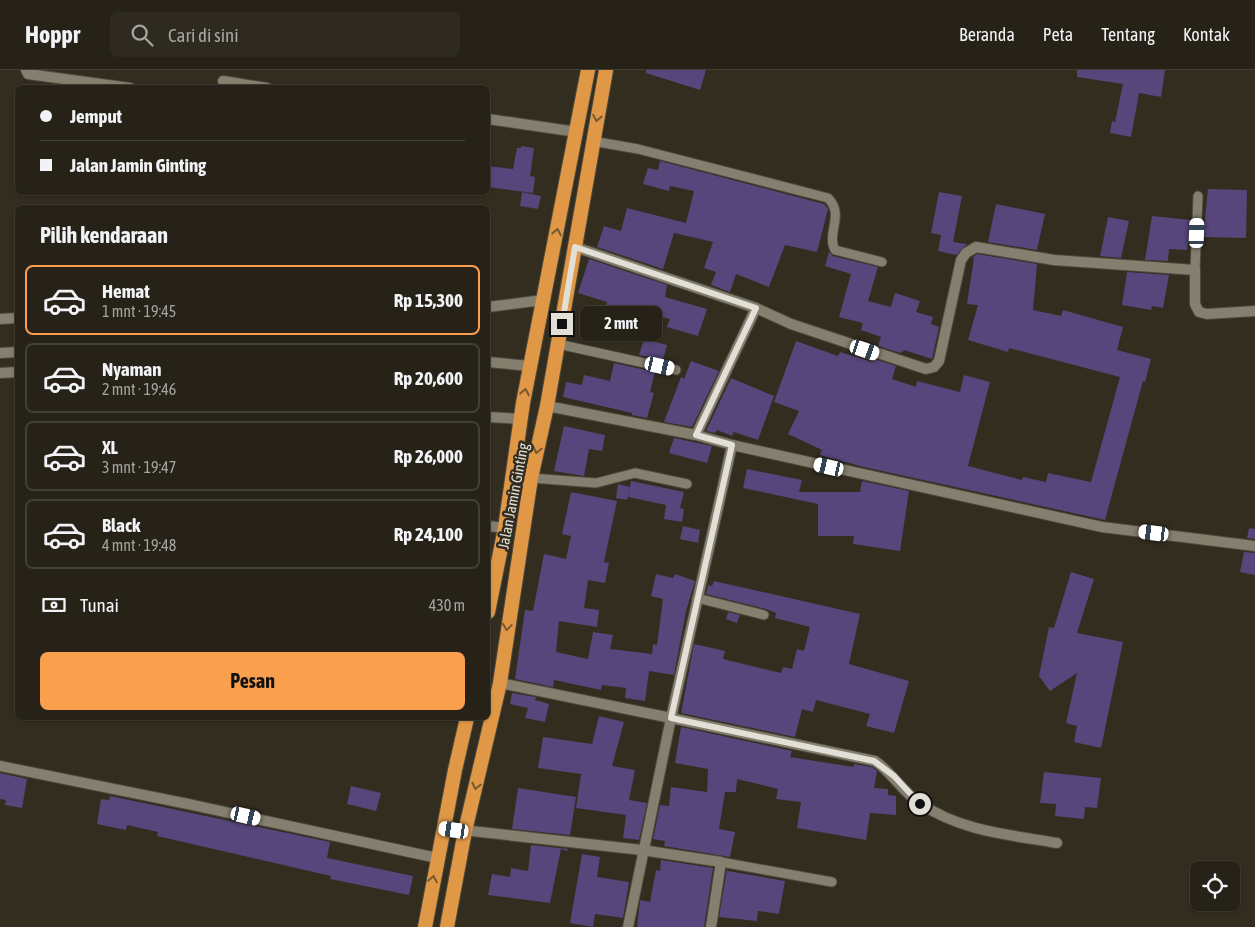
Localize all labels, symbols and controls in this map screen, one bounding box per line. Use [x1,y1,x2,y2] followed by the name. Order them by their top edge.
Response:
[110,12,460,57] search box
[25,21,80,48] text: Hoppr
[128,21,156,49] icon: search
[168,24,239,46] text: Cari di sini
[959,24,1015,45] text: Beranda
[1043,24,1073,45] text: Peta
[1101,24,1155,45] text: Tentang
[1183,24,1230,45] text: Kontak
[70,105,122,127] text: Jemput
[592,113,602,122] one-way arrow
[70,154,206,176] text: Jalan Jamin Ginting
[1188,218,1205,248] car
[40,222,168,248] text: Pilih kendaraan
[551,228,562,237] one-way arrow
[42,278,87,323] icon: car
[102,280,150,302] text: Hemat
[394,289,463,311] text: Rp 15,300
[102,302,176,320] text: 1 mnt · 19:45
[580,306,662,342] callout: 2 mnt
[551,313,573,335] route end
[604,314,638,332] text: 2 mnt
[848,338,881,362] car
[643,355,676,377] car
[42,356,87,401] icon: car
[102,358,161,380] text: Nyaman
[394,367,463,389] text: Rp 20,600
[102,380,176,398] text: 2 mnt · 19:46
[520,387,530,396] one-way arrow
[42,434,87,479] icon: car
[102,436,118,458] text: XL
[494,441,532,550] street label: Jalan Jamin Ginting
[394,445,463,467] text: Rp 26,000
[532,446,543,455] one-way arrow
[812,456,845,478] car
[102,458,176,476] text: 3 mnt · 19:47
[42,512,87,557] icon: car
[102,514,140,536] text: Black
[394,523,463,545] text: Rp 24,100
[1138,524,1169,542] car
[102,536,176,554] text: 4 mnt · 19:48
[40,591,68,619] icon: cash
[80,594,119,616] text: Tunai
[429,596,465,614] text: 430 m
[503,622,513,631] one-way arrow
[40,652,465,710] button: Pesan
[471,781,482,790] one-way arrow
[909,793,931,815] route start
[229,805,262,827] car
[438,820,469,840] car
[1190,861,1240,911] map controls
[1190,861,1240,911] button: locate
[428,875,438,883] one-way arrow

